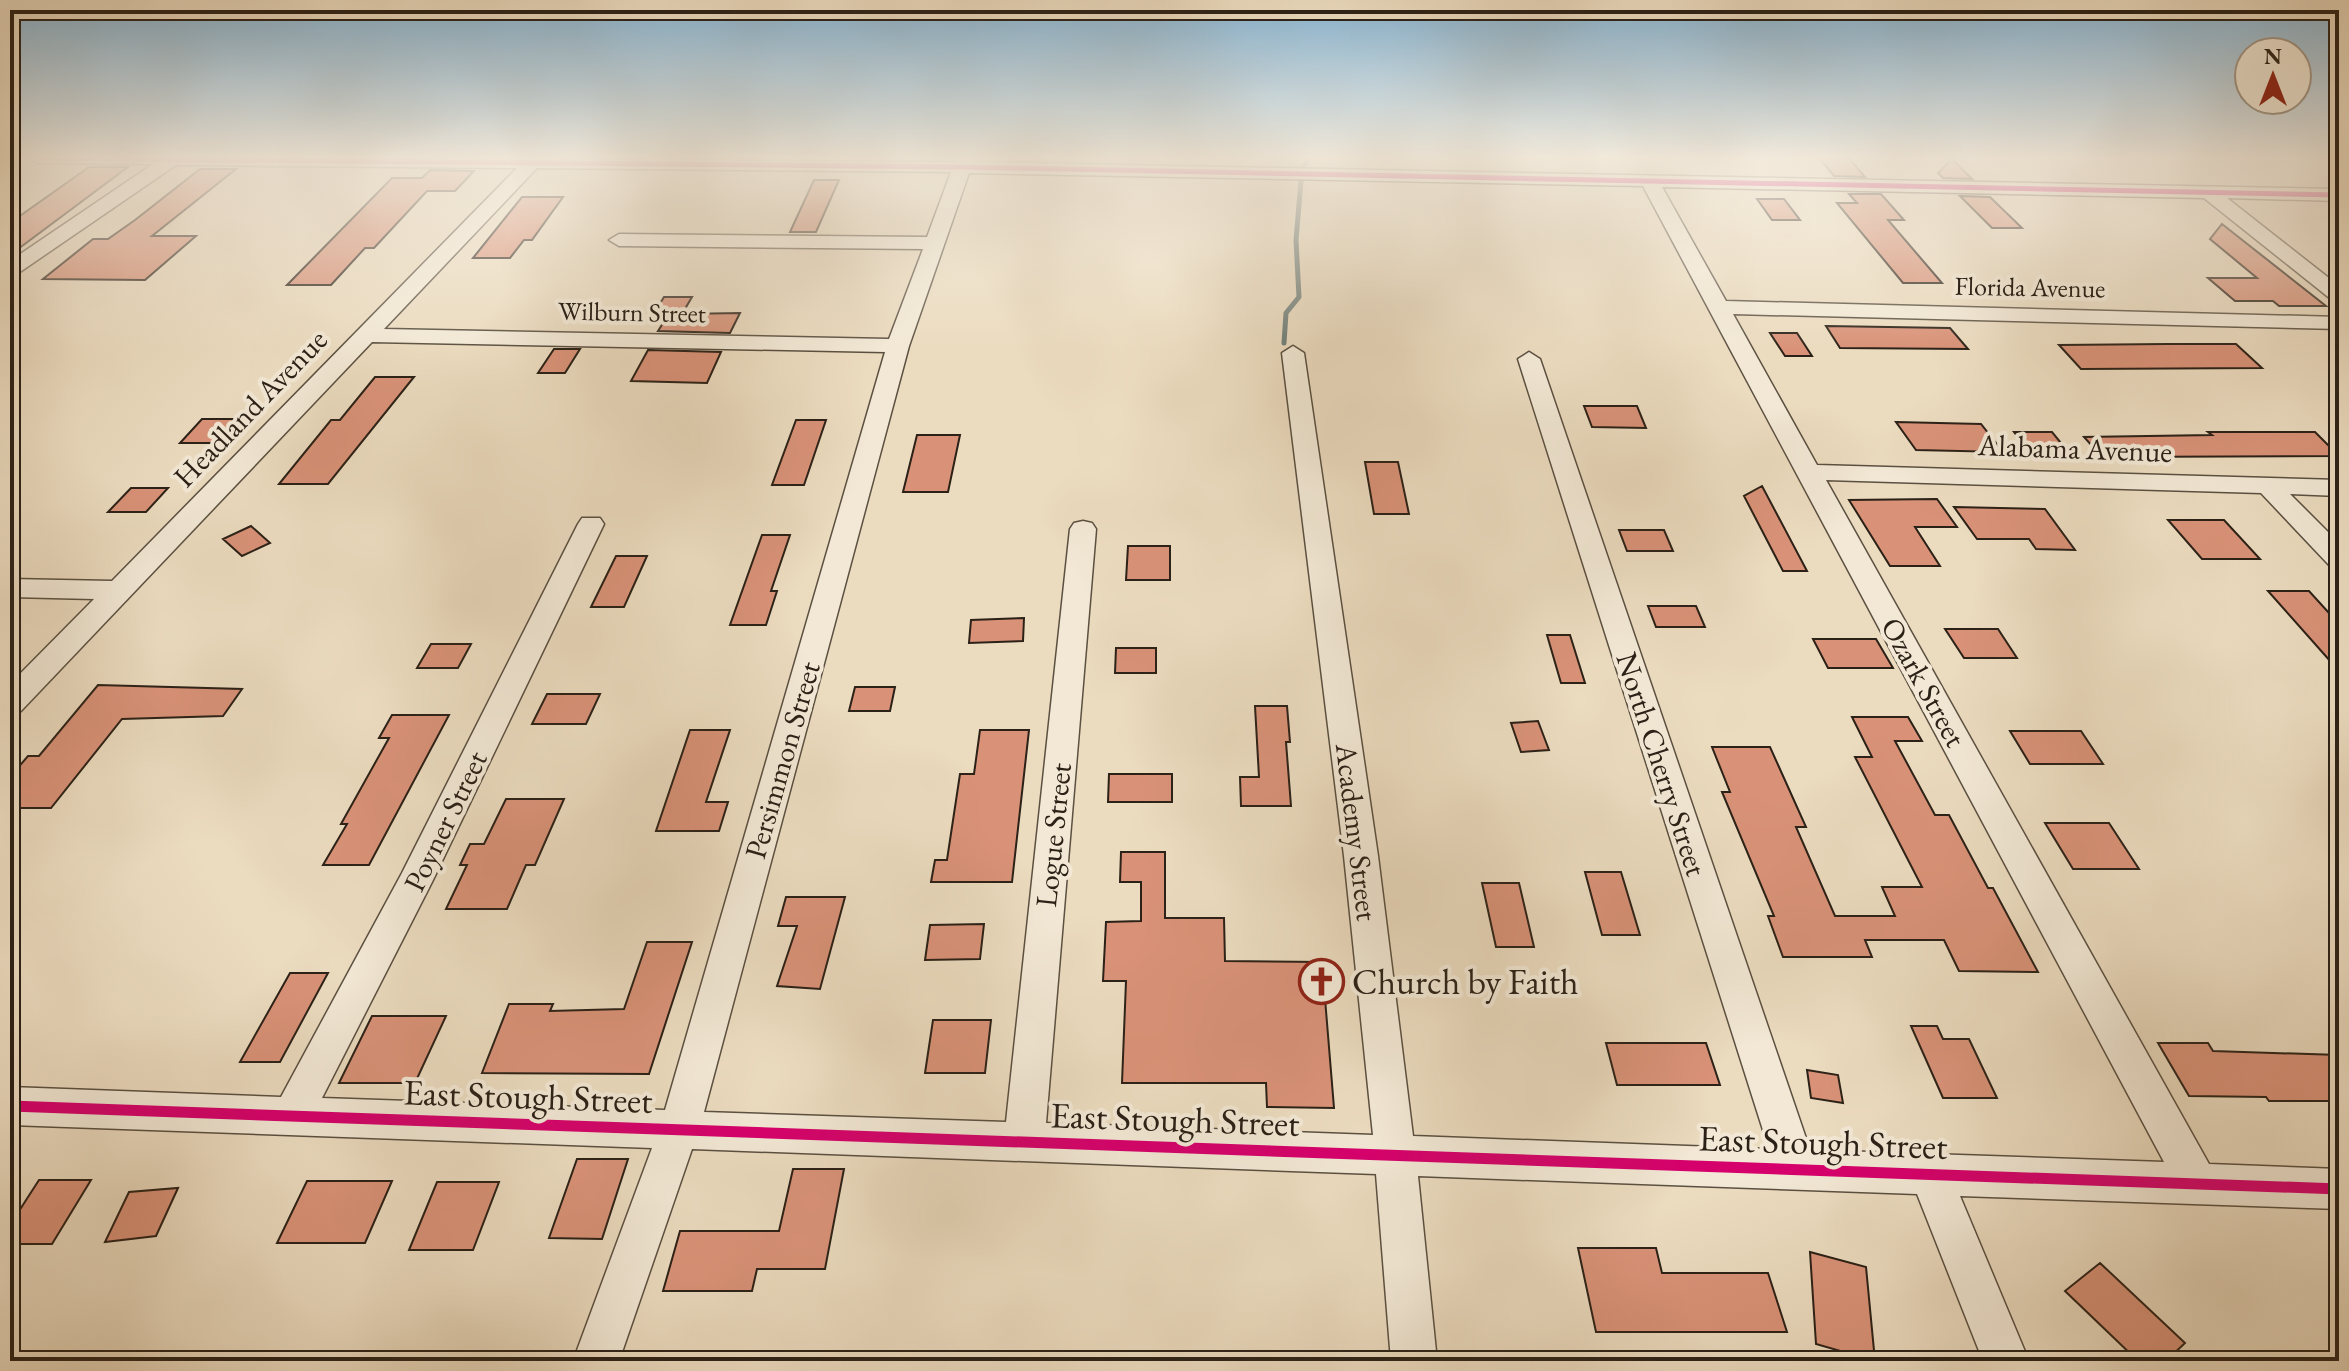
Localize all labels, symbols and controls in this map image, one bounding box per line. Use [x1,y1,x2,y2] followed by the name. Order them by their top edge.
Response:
[2233,36,2313,116] north arrow
[2264,42,2282,71] text: N
[1954,269,2106,305] street label: Florida Avenue
[558,294,706,330] street label: Wilburn Street
[165,321,335,495] street label: Headland Avenue
[1976,425,2173,471] street label: Alabama Avenue
[1872,610,1976,754] street label: Ozark Street
[1607,647,1717,881] street label: North Cherry Street
[735,656,829,863] street label: Persimmon Street
[1327,740,1387,924] street label: Academy Street
[394,744,496,898] street label: Poyner Street
[1026,760,1080,909] street label: Logue Street
[1297,957,1345,1005] church icon: Church by Faith
[1352,958,1578,1005] place label: Church by Faith
[403,1068,654,1124] street label: East Stough Street
[1050,1091,1301,1147] street label: East Stough Street
[1698,1114,1949,1170] street label: East Stough Street

